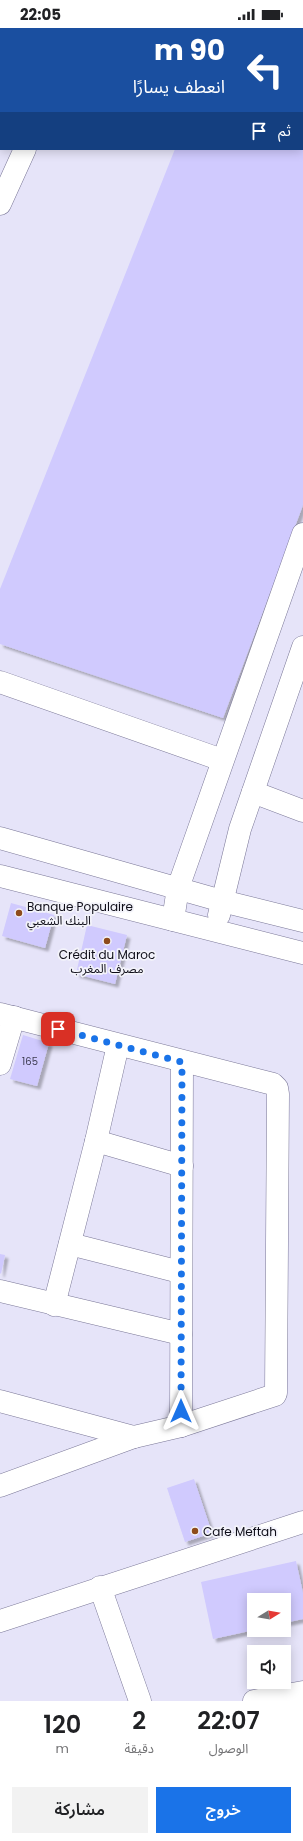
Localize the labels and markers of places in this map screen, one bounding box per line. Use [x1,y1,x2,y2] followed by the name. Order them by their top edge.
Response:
[27,898,133,930] place label: Banque Populaire البنك الشعبي
[14,908,24,918] marker: Banque Populaire البنك الشعبي
[102,936,112,946] marker: Crédit du Maroc مصرف المغرب
[59,946,155,977] place label: Crédit du Maroc مصرف المغرب
[41,1012,75,1046] pin
[203,1523,277,1540] place label: Cafe Meftah
[190,1526,200,1536] marker: Cafe Meftah

